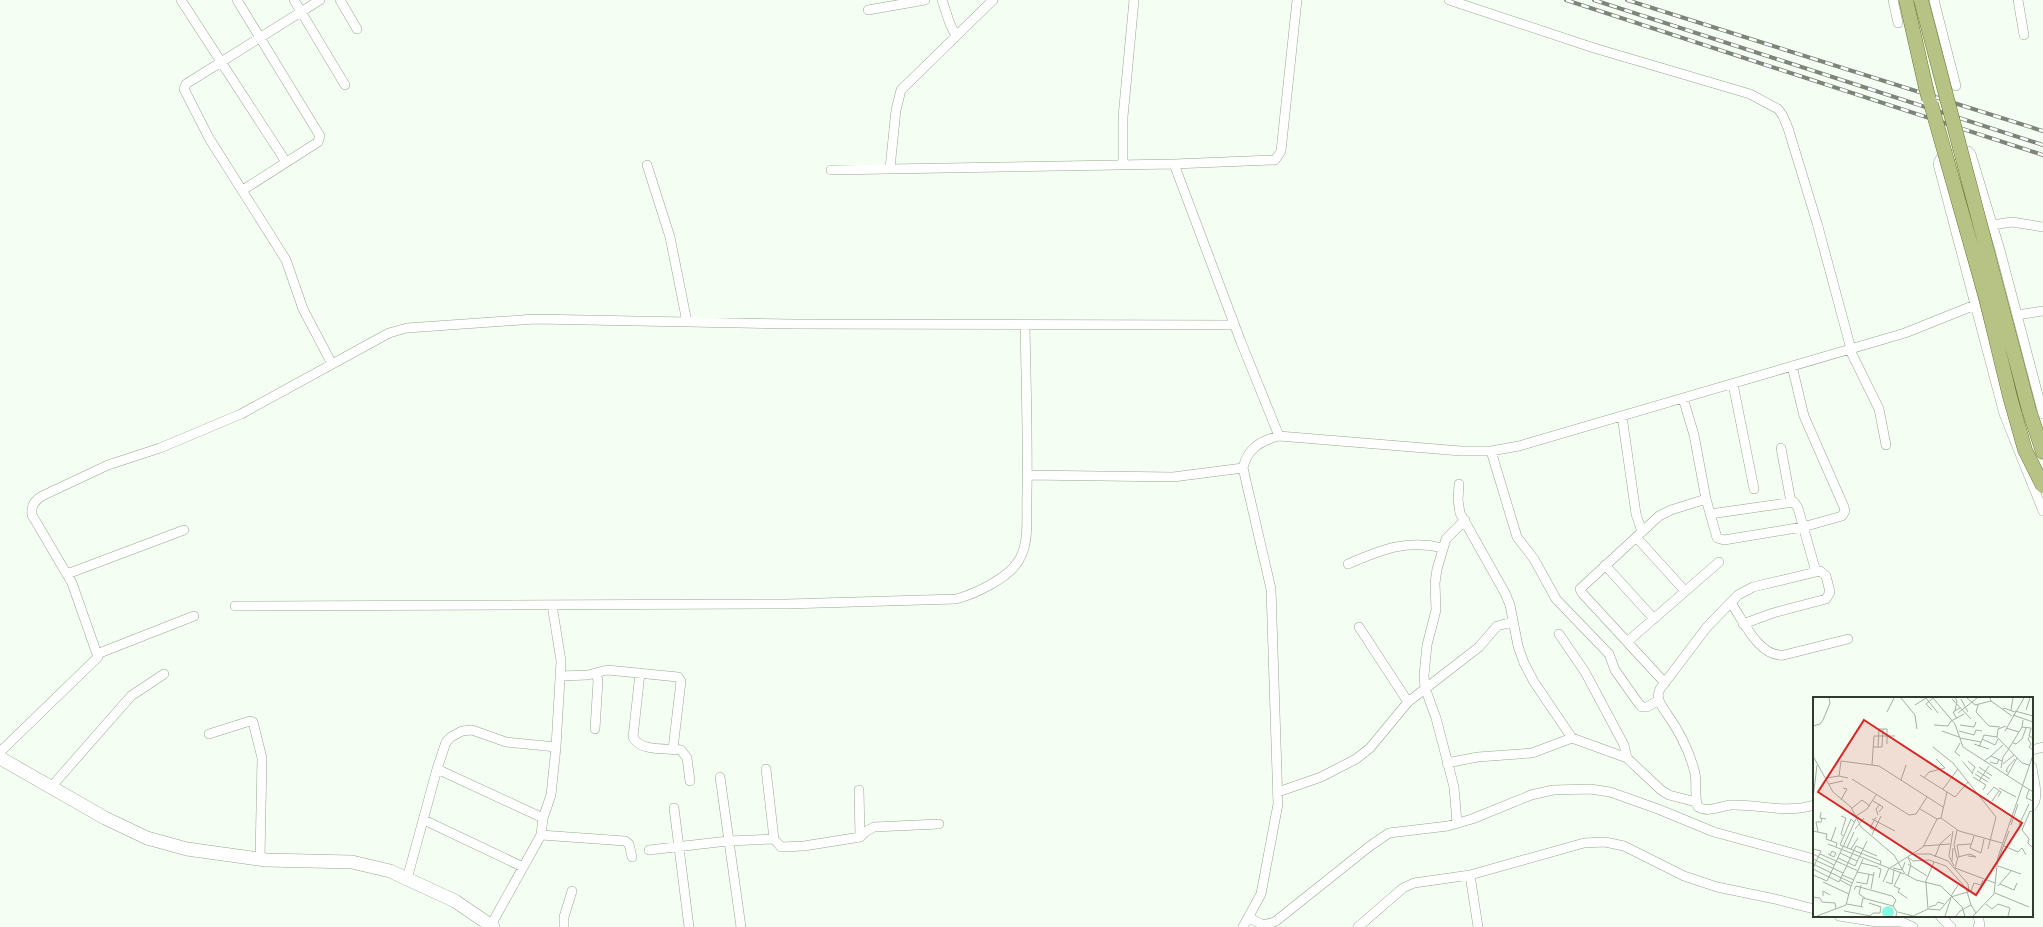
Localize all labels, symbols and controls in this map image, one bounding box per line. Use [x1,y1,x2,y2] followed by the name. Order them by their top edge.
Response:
[1813,697,2033,917] inset map

